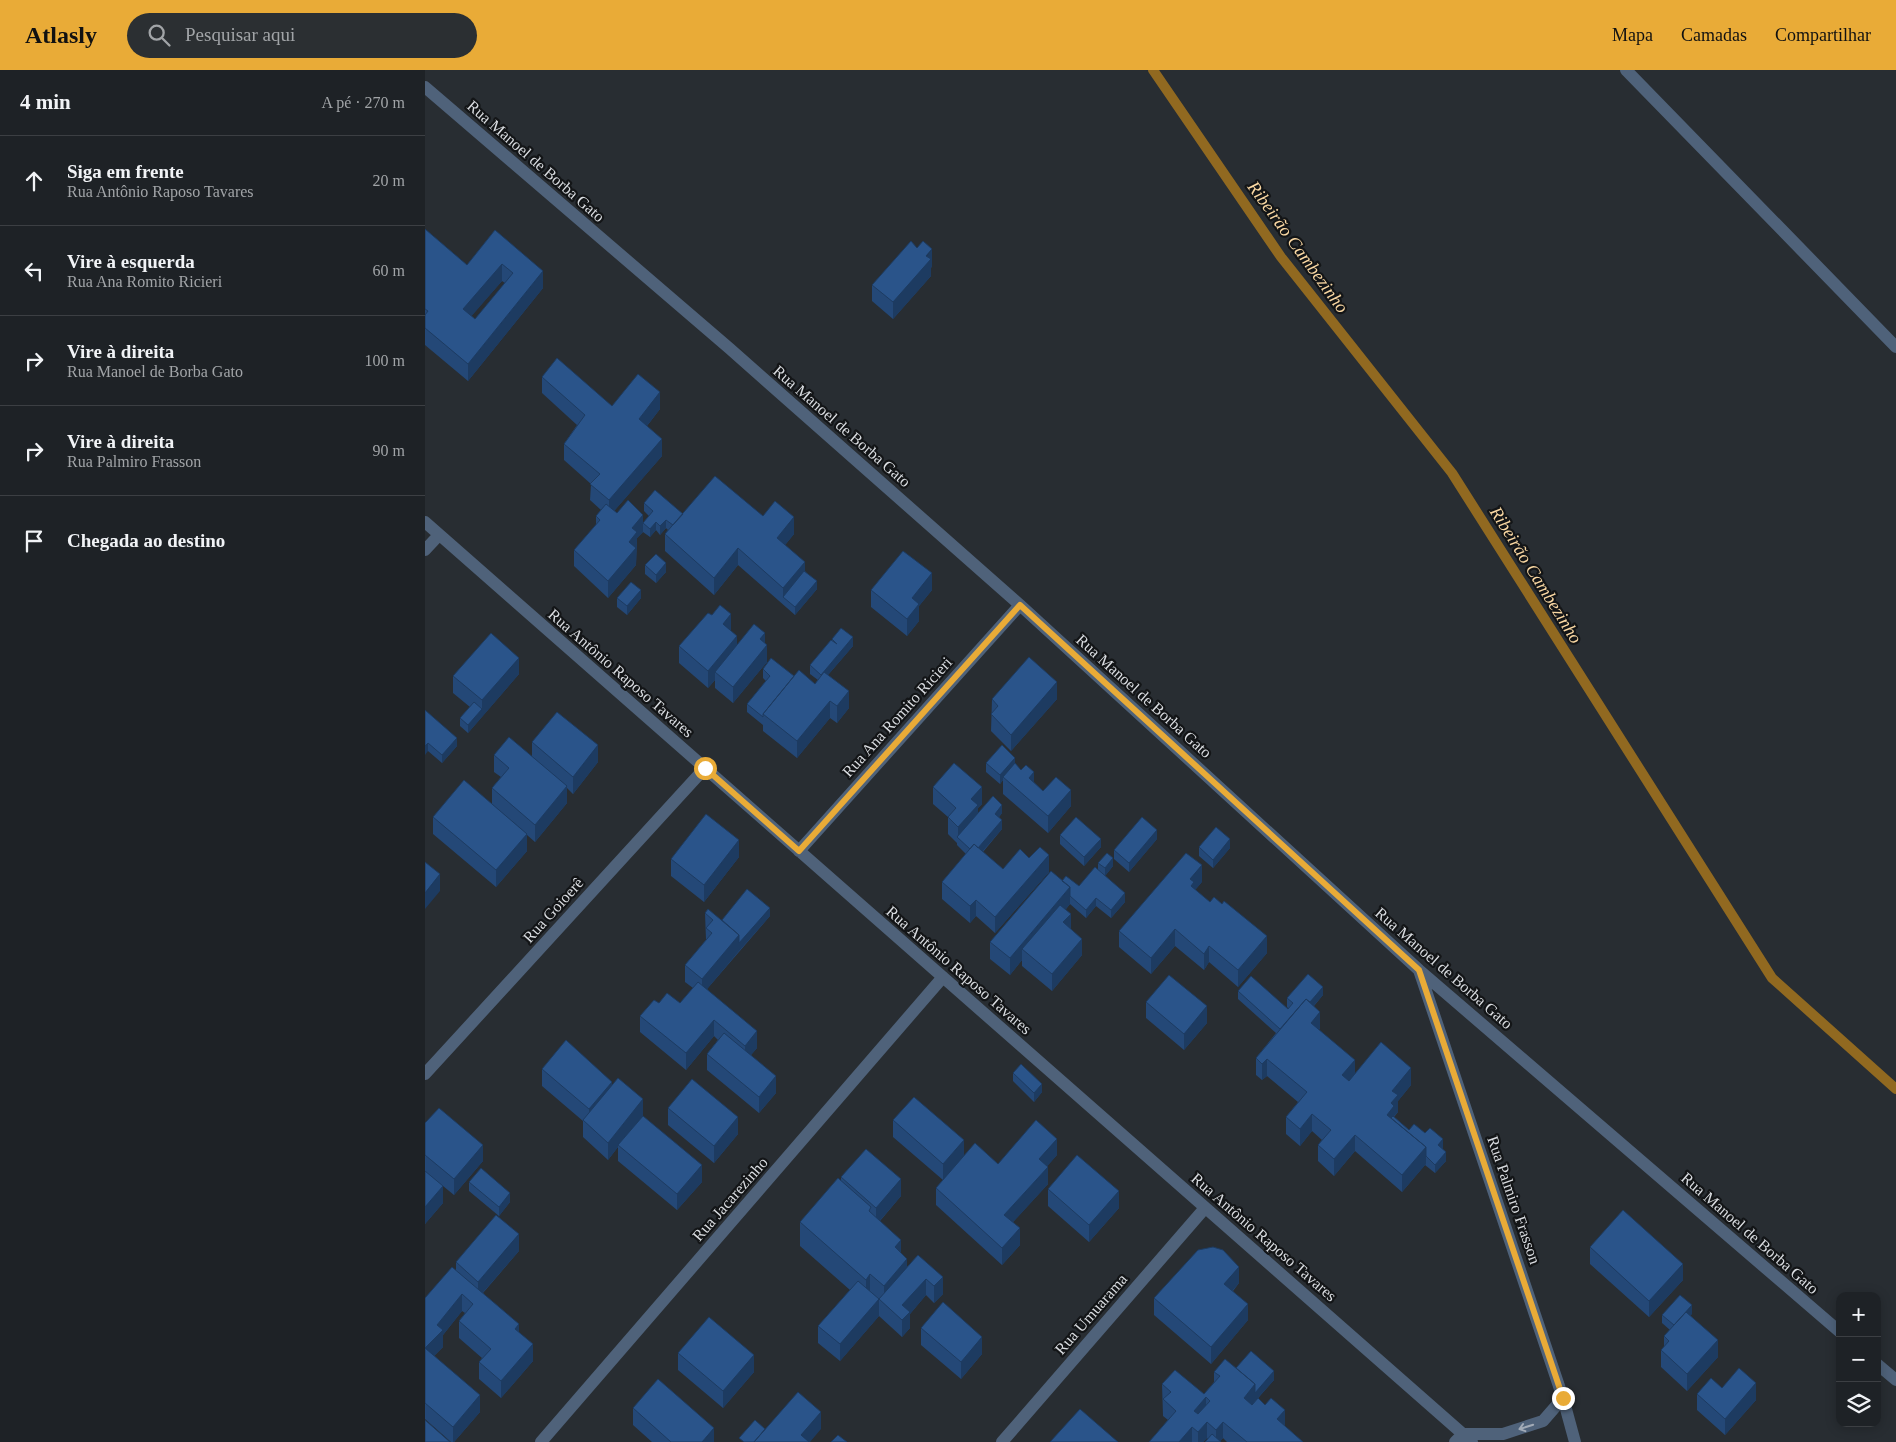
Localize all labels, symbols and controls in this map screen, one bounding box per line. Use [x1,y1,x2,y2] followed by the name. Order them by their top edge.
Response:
[127,13,477,58] search box
[145,21,173,49] icon: search
[25,22,97,48] text: Atlasly
[185,24,295,45] text: Pesquisar aqui
[1612,25,1653,45] text: Mapa
[1681,25,1747,45] text: Camadas
[1775,25,1871,45] text: Compartilhar
[20,90,71,114] text: 4 min
[321,94,405,111] text: A pé · 270 m
[464,97,608,225] street label: Rua Manoel de Borba Gato
[67,161,184,182] text: Siga em frente
[20,167,48,195] icon: ahead
[373,172,405,189] text: 20 m
[1243,177,1352,317] water label: Ribeirão Cambezinho
[67,183,254,200] text: Rua Antônio Raposo Tavares
[67,251,195,272] text: Vire à esquerda
[20,257,48,285] icon: left
[373,262,405,279] text: 60 m
[67,273,222,290] text: Rua Ana Romito Ricieri
[67,341,174,362] text: Vire à direita
[20,347,48,375] icon: right
[365,352,405,369] text: 100 m
[770,362,914,490] street label: Rua Manoel de Borba Gato
[67,363,243,380] text: Rua Manoel de Borba Gato
[67,431,174,452] text: Vire à direita
[20,437,48,465] icon: right
[373,442,405,459] text: 90 m
[67,453,201,470] text: Rua Palmiro Frasson
[1485,502,1586,647] water label: Ribeirão Cambezinho
[20,527,48,555] icon: arrive
[67,530,225,551] text: Chegada ao destino
[544,605,697,741] street label: Rua Antônio Raposo Tavares
[1073,631,1215,761] street label: Rua Manoel de Borba Gato
[839,653,956,780] street label: Rua Ana Romito Ricieri
[694,757,717,780] route start
[519,874,587,946] street label: Rua Goioerê
[882,902,1035,1038] street label: Rua Antônio Raposo Tavares
[1372,904,1516,1032] street label: Rua Manoel de Borba Gato
[1484,1134,1544,1266] street label: Rua Palmiro Frasson
[689,1154,771,1244] street label: Rua Jacarezinho
[1187,1169,1340,1305] street label: Rua Antônio Raposo Tavares
[1678,1169,1822,1297] street label: Rua Manoel de Borba Gato
[1052,1270,1130,1358] street label: Rua Umuarama
[1836,1292,1881,1427] map controls
[1836,1292,1881,1337] button: +
[1836,1337,1881,1382] button: −
[1836,1382,1881,1427] button: layers
[1552,1387,1575,1410] route end
[1518,1422,1534,1432] one-way arrow

